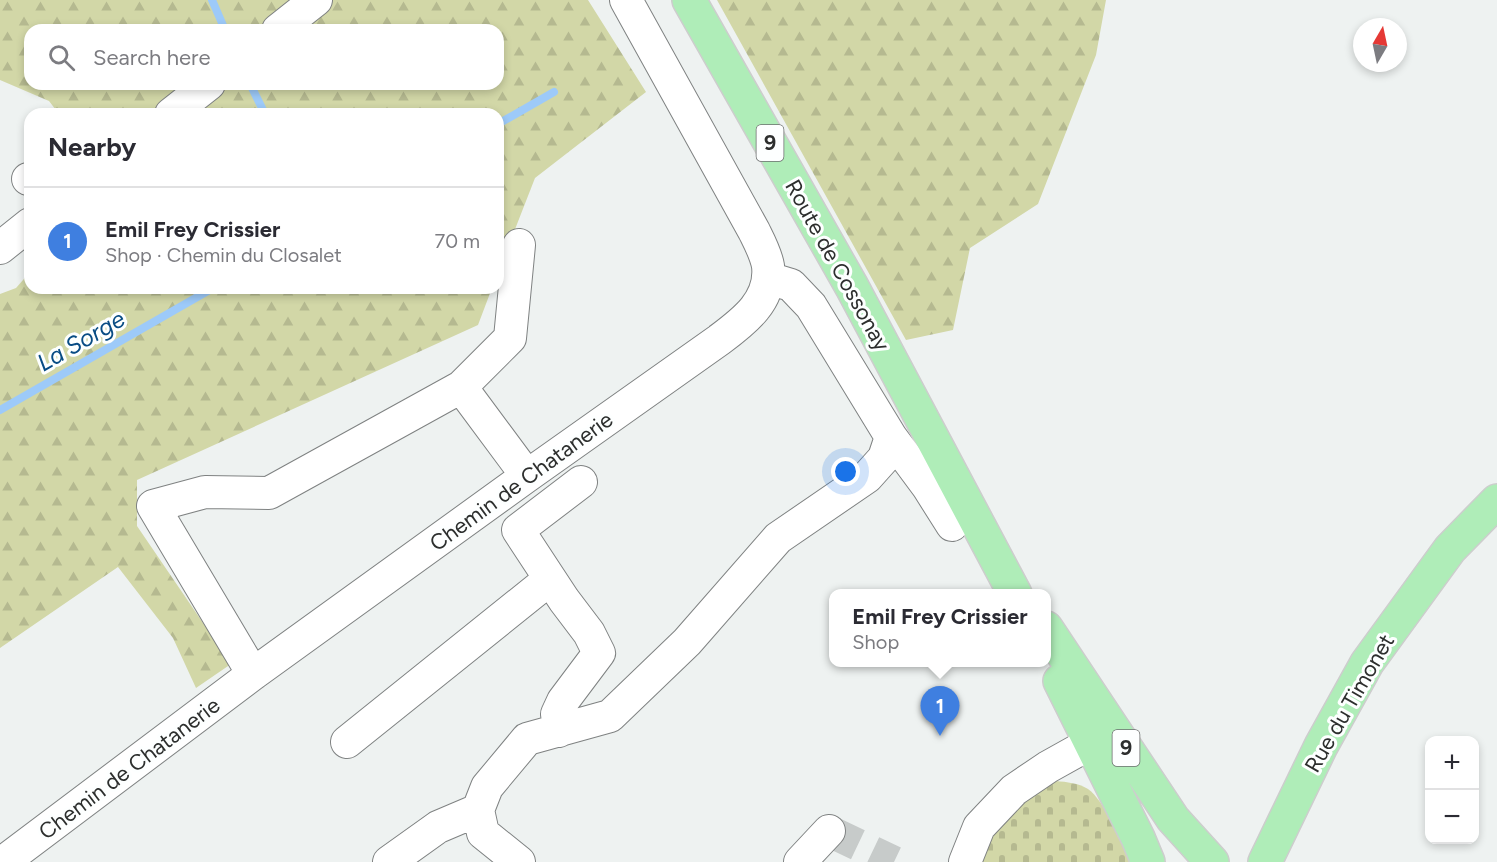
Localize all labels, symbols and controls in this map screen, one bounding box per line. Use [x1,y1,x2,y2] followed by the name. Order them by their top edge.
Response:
[1353,18,1407,72] north arrow
[24,24,504,90] search box
[45,41,78,74] icon: search
[93,44,211,71] text: Search here
[756,125,784,161] road number: 9
[48,131,136,163] text: Nearby
[779,175,896,356] street label: Route de Cossonay
[105,216,280,243] text: Emil Frey Crissier
[63,229,72,253] text: 1
[434,229,480,253] text: 70 m
[105,243,342,267] text: Shop · Chemin du Closalet
[32,304,130,377] water label: La Sorge
[424,406,618,557] street label: Chemin de Chatanerie
[831,457,860,486] your location
[829,589,1051,667] popup
[852,603,1028,630] text: Emil Frey Crissier
[1299,629,1400,777] street label: Rue du Timonet
[852,630,899,654] text: Shop
[920,686,960,736] pin: 1
[33,692,225,845] street label: Chemin de Chatanerie
[1112,730,1140,766] road number: 9
[1425,736,1479,844] map controls
[1425,736,1479,790] button: +
[1425,790,1479,844] button: −

